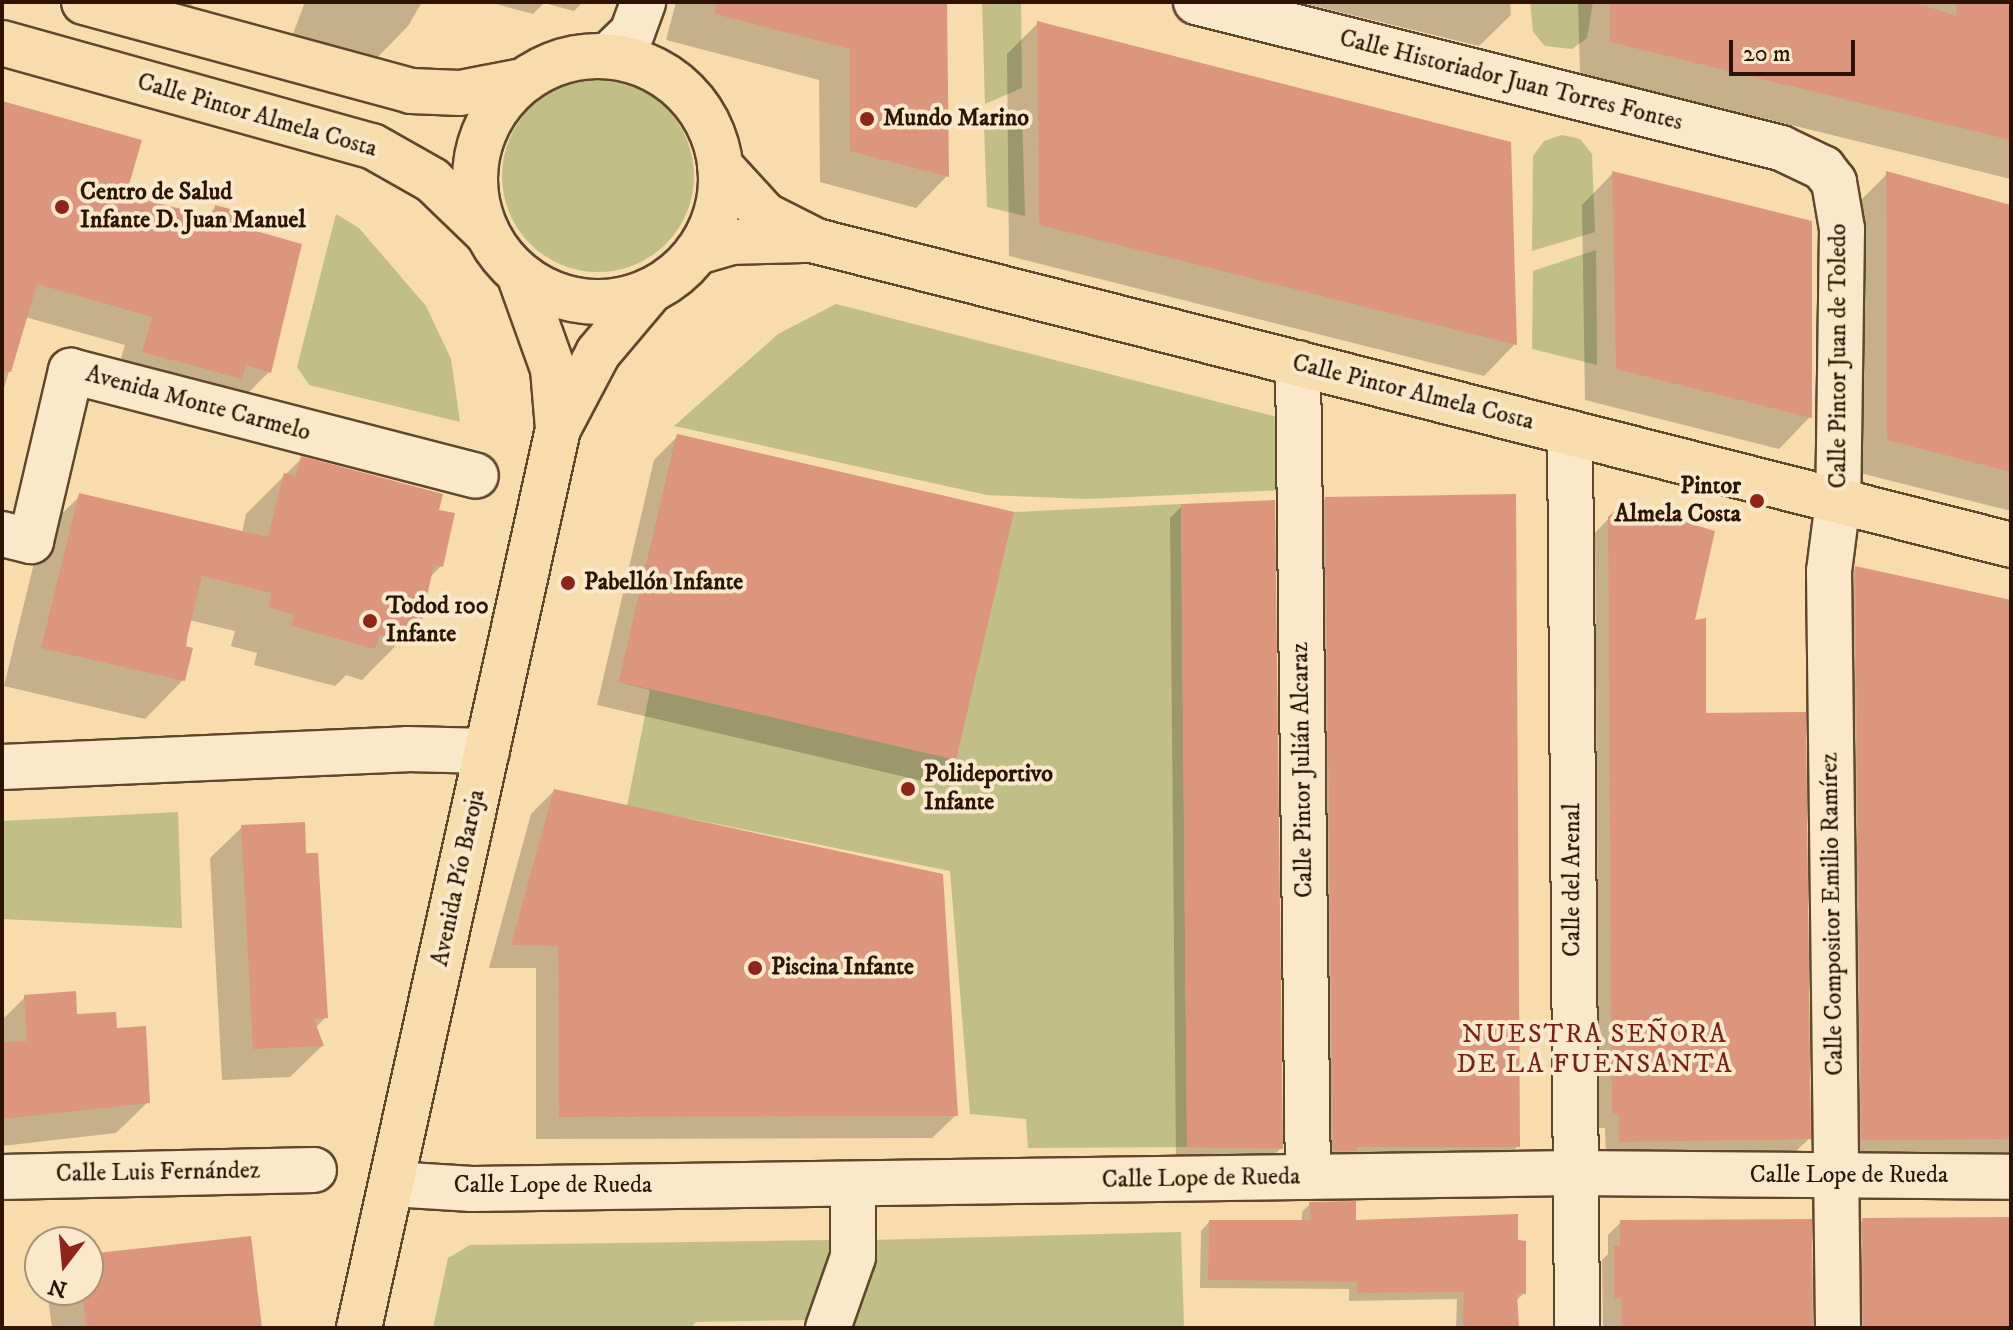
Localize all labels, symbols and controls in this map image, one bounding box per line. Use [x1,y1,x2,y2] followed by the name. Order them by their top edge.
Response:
[1336,24,1686,138] street label: Calle Historiador Juan Torres Fontes
[1733,24,1859,74] scale bar
[1743,39,1791,69] text: 20 m
[134,68,380,164] street label: Calle Pintor Almela Costa
[883,105,1029,133] place label: Mundo Marino
[858,110,876,128] marker: Mundo Marino
[80,179,306,235] place label: Centro de Salud Infante D. Juan Manuel
[51,196,73,218] marker: Centro de Salud Infante D. Juan Manuel
[1825,224,1853,488] street label: Calle Pintor Juan de Toledo
[1289,349,1537,437] street label: Calle Pintor Almela Costa
[82,360,314,448] street label: Avenida Monte Carmelo
[1615,473,1741,529] place label: Pintor Almela Costa
[1748,492,1766,510] marker: Pintor Almela Costa
[584,569,743,597] place label: Pabellón Infante
[559,574,577,592] marker: Pabellón Infante
[386,593,489,649] place label: Todod 100 Infante
[361,612,379,630] marker: Todod 100 Infante
[1286,642,1320,898] street label: Calle Pintor Julián Alcaraz
[1816,752,1850,1076] street label: Calle Compositor Emilio Ramírez
[924,761,1053,817] place label: Polideportivo Infante
[899,780,917,798] marker: Polideportivo Infante
[426,787,492,969] street label: Avenida Pío Baroja
[1559,803,1587,957] street label: Calle del Arenal
[771,954,914,982] place label: Piscina Infante
[746,959,764,977] marker: Piscina Infante
[1456,1019,1734,1080] district label: NUESTRA SEÑORA DE LA FUENSANTA
[56,1157,260,1189] street label: Calle Luis Fernández
[1750,1162,1948,1190] street label: Calle Lope de Rueda
[1102,1163,1300,1195] street label: Calle Lope de Rueda
[454,1172,652,1200] street label: Calle Lope de Rueda
[24,1226,104,1306] north arrow
[45,1272,70,1303] text: N

